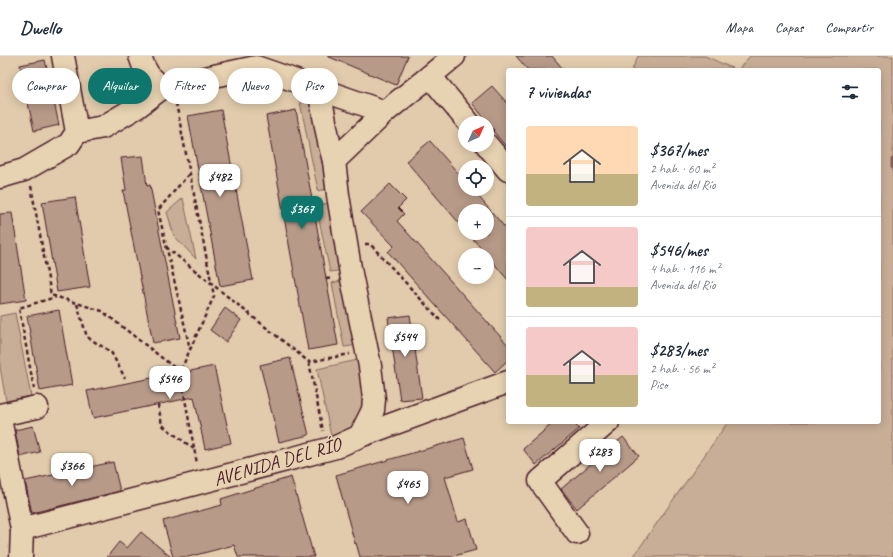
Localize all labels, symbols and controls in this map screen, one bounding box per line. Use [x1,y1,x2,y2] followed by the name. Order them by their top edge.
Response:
[20,16,61,40] text: Dwello
[726,19,753,36] text: Mapa
[775,19,803,36] text: Capas
[825,19,873,36] text: Compartir
[12,68,80,104] chip: Comprar
[88,68,152,104] chip: Alquilar
[160,68,219,104] chip: Filtros
[227,68,283,104] chip: Nuevo
[291,68,338,104] chip: Piso
[839,81,861,103] icon: filters
[526,82,590,103] text: 7 viviendas
[458,116,494,152] north arrow
[458,116,494,284] map controls
[650,140,708,161] text: $367/mes
[558,142,606,190] icon: home
[458,160,494,196] button: locate
[650,161,714,177] text: 2 hab. · 60 m²
[196,164,244,198] pin: $482
[208,169,232,185] text: $482
[650,177,716,193] text: Avenida del Río
[278,196,326,230] pin: $367
[290,201,314,217] text: $367
[458,204,494,240] button: +
[650,240,708,261] text: $546/mes
[558,243,606,291] icon: home
[458,248,494,284] button: −
[650,261,720,277] text: 4 hab. · 116 m²
[650,277,716,293] text: Avenida del Río
[381,324,429,358] pin: $544
[393,329,417,345] text: $544
[650,340,708,361] text: $283/mes
[558,343,606,391] icon: home
[650,361,714,377] text: 2 hab. · 56 m²
[146,366,194,400] pin: $546
[158,371,182,387] text: $546
[650,377,668,393] text: Piso
[211,432,346,492] street label: AVENIDA DEL RÍO
[576,439,624,473] pin: $283
[588,444,612,460] text: $283
[48,453,96,487] pin: $366
[60,458,84,474] text: $366
[384,471,432,505] pin: $465
[396,476,420,492] text: $465

